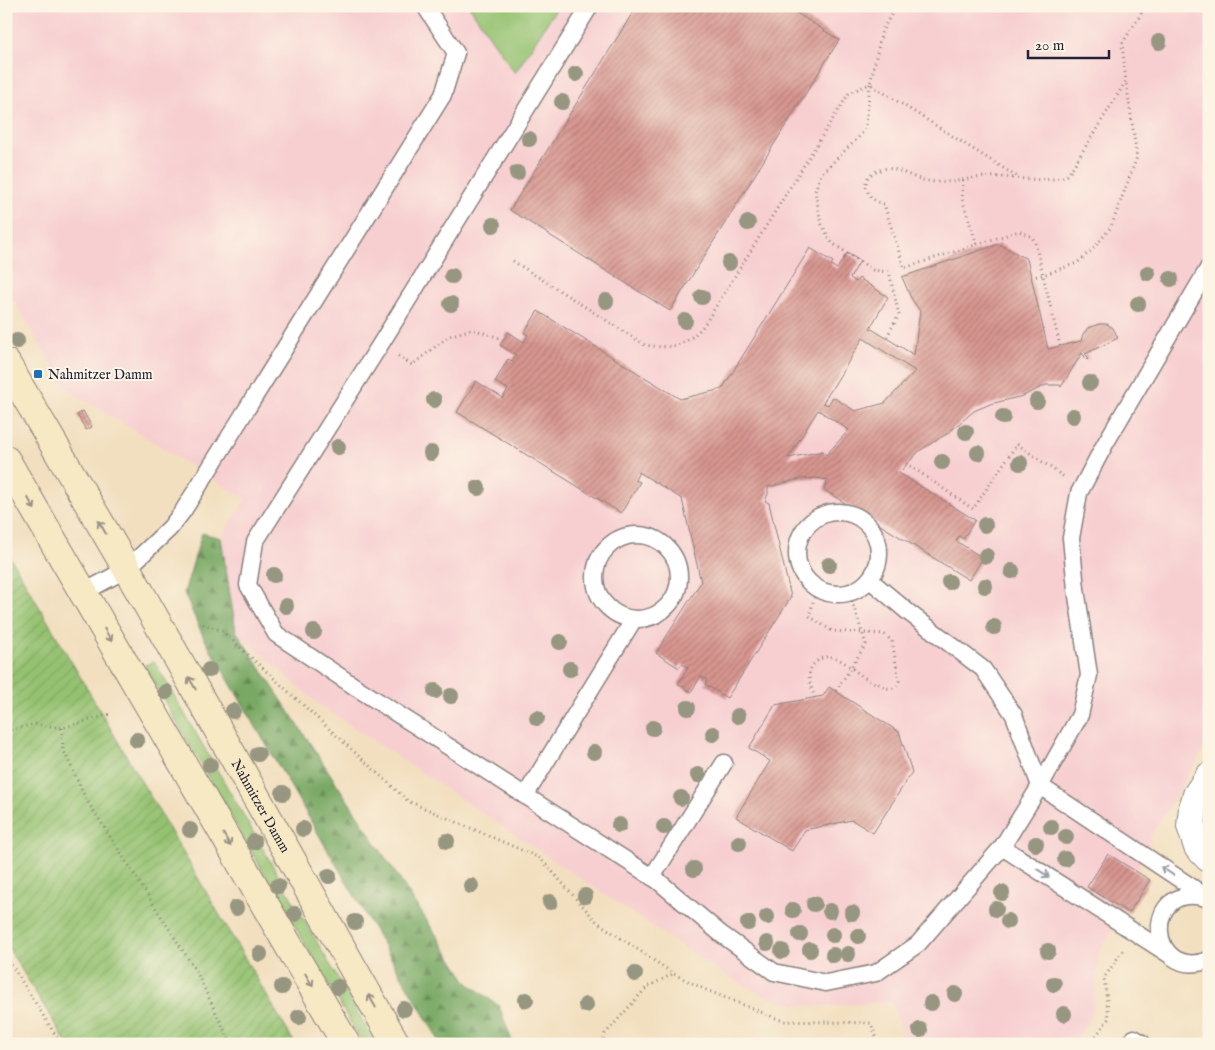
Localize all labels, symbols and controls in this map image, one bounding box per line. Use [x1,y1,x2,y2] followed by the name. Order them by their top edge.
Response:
[1028,28,1109,60] scale bar
[1035,36,1065,55] text: 20 m
[48,366,153,384] place label: Nahmitzer Damm
[32,368,44,380] marker: Nahmitzer Damm
[26,495,36,509] one-way arrow
[97,520,107,534] one-way arrow
[104,627,114,641] one-way arrow
[186,677,196,691] one-way arrow
[227,756,294,856] street label: Nahmitzer Damm
[223,832,233,846] one-way arrow
[1161,866,1175,876] one-way arrow
[1036,868,1050,878] one-way arrow
[305,973,315,987] one-way arrow
[367,995,377,1009] one-way arrow

